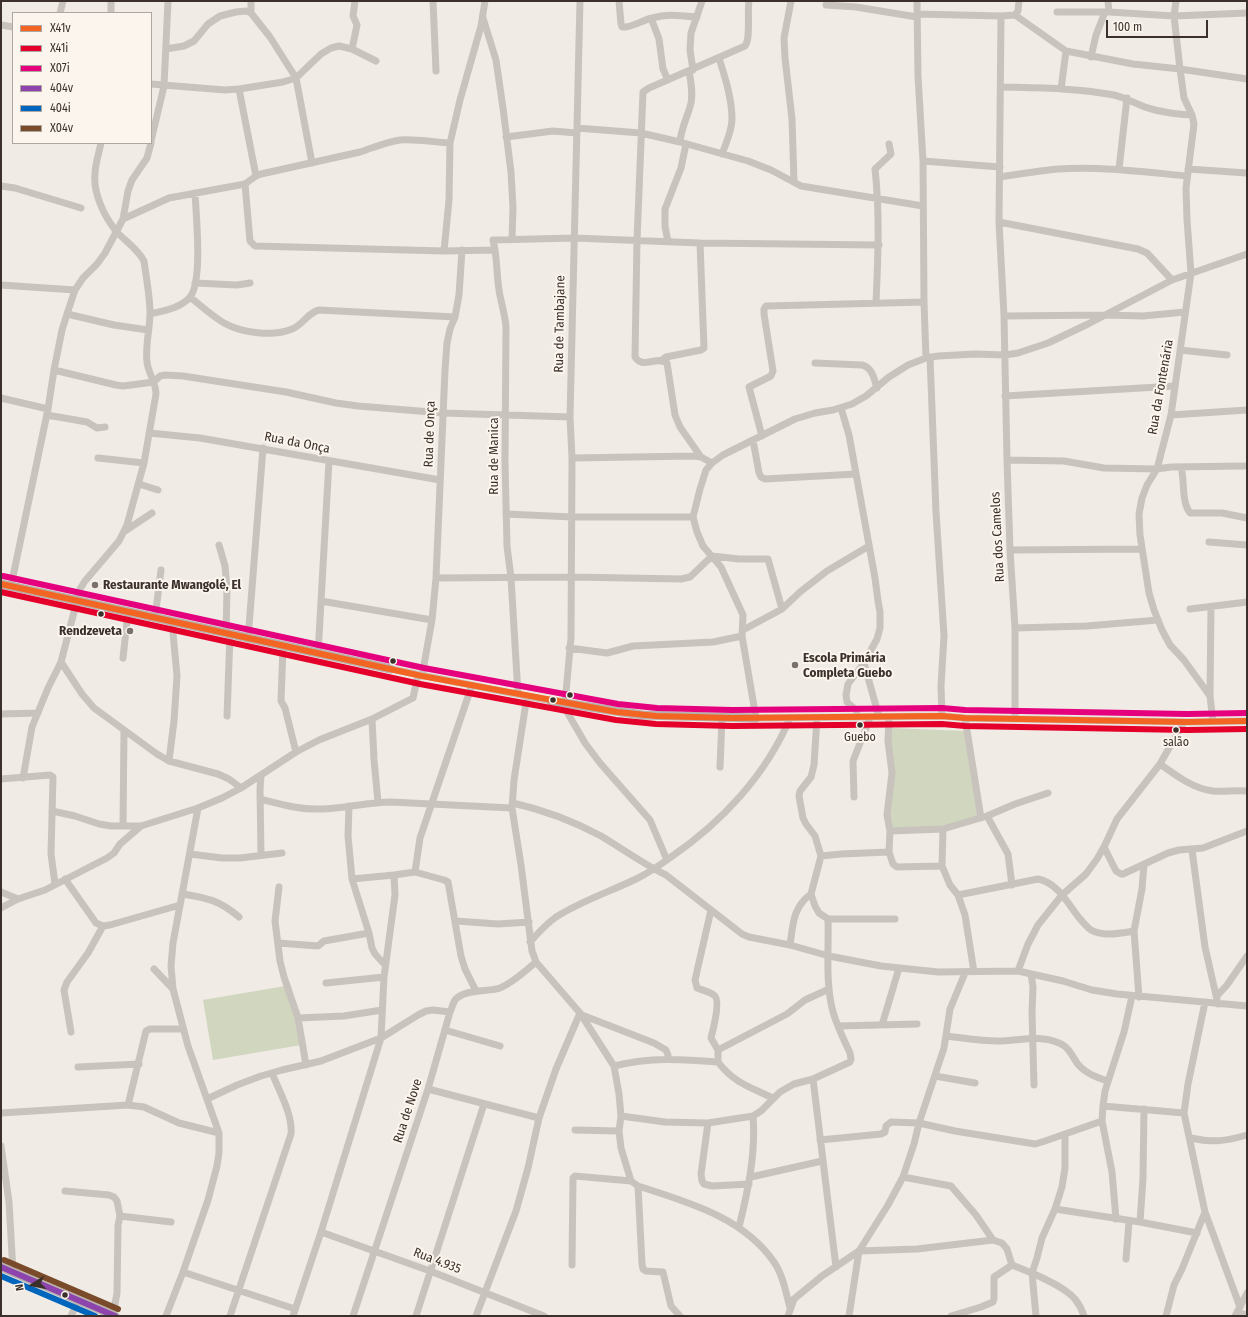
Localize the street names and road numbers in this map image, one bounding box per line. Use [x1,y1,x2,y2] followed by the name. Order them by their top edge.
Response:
[551,275,569,373] street label: Rua de Tambajane
[1145,338,1177,436] street label: Rua da Fontenária
[421,400,439,468] street label: Rua de Onça
[486,417,502,495] street label: Rua de Manica
[263,429,331,457] street label: Rua da Onça
[988,491,1008,583] street label: Rua dos Camelos
[390,1077,426,1145] street label: Rua de Nove
[411,1245,463,1277] street label: Rua 4.935

